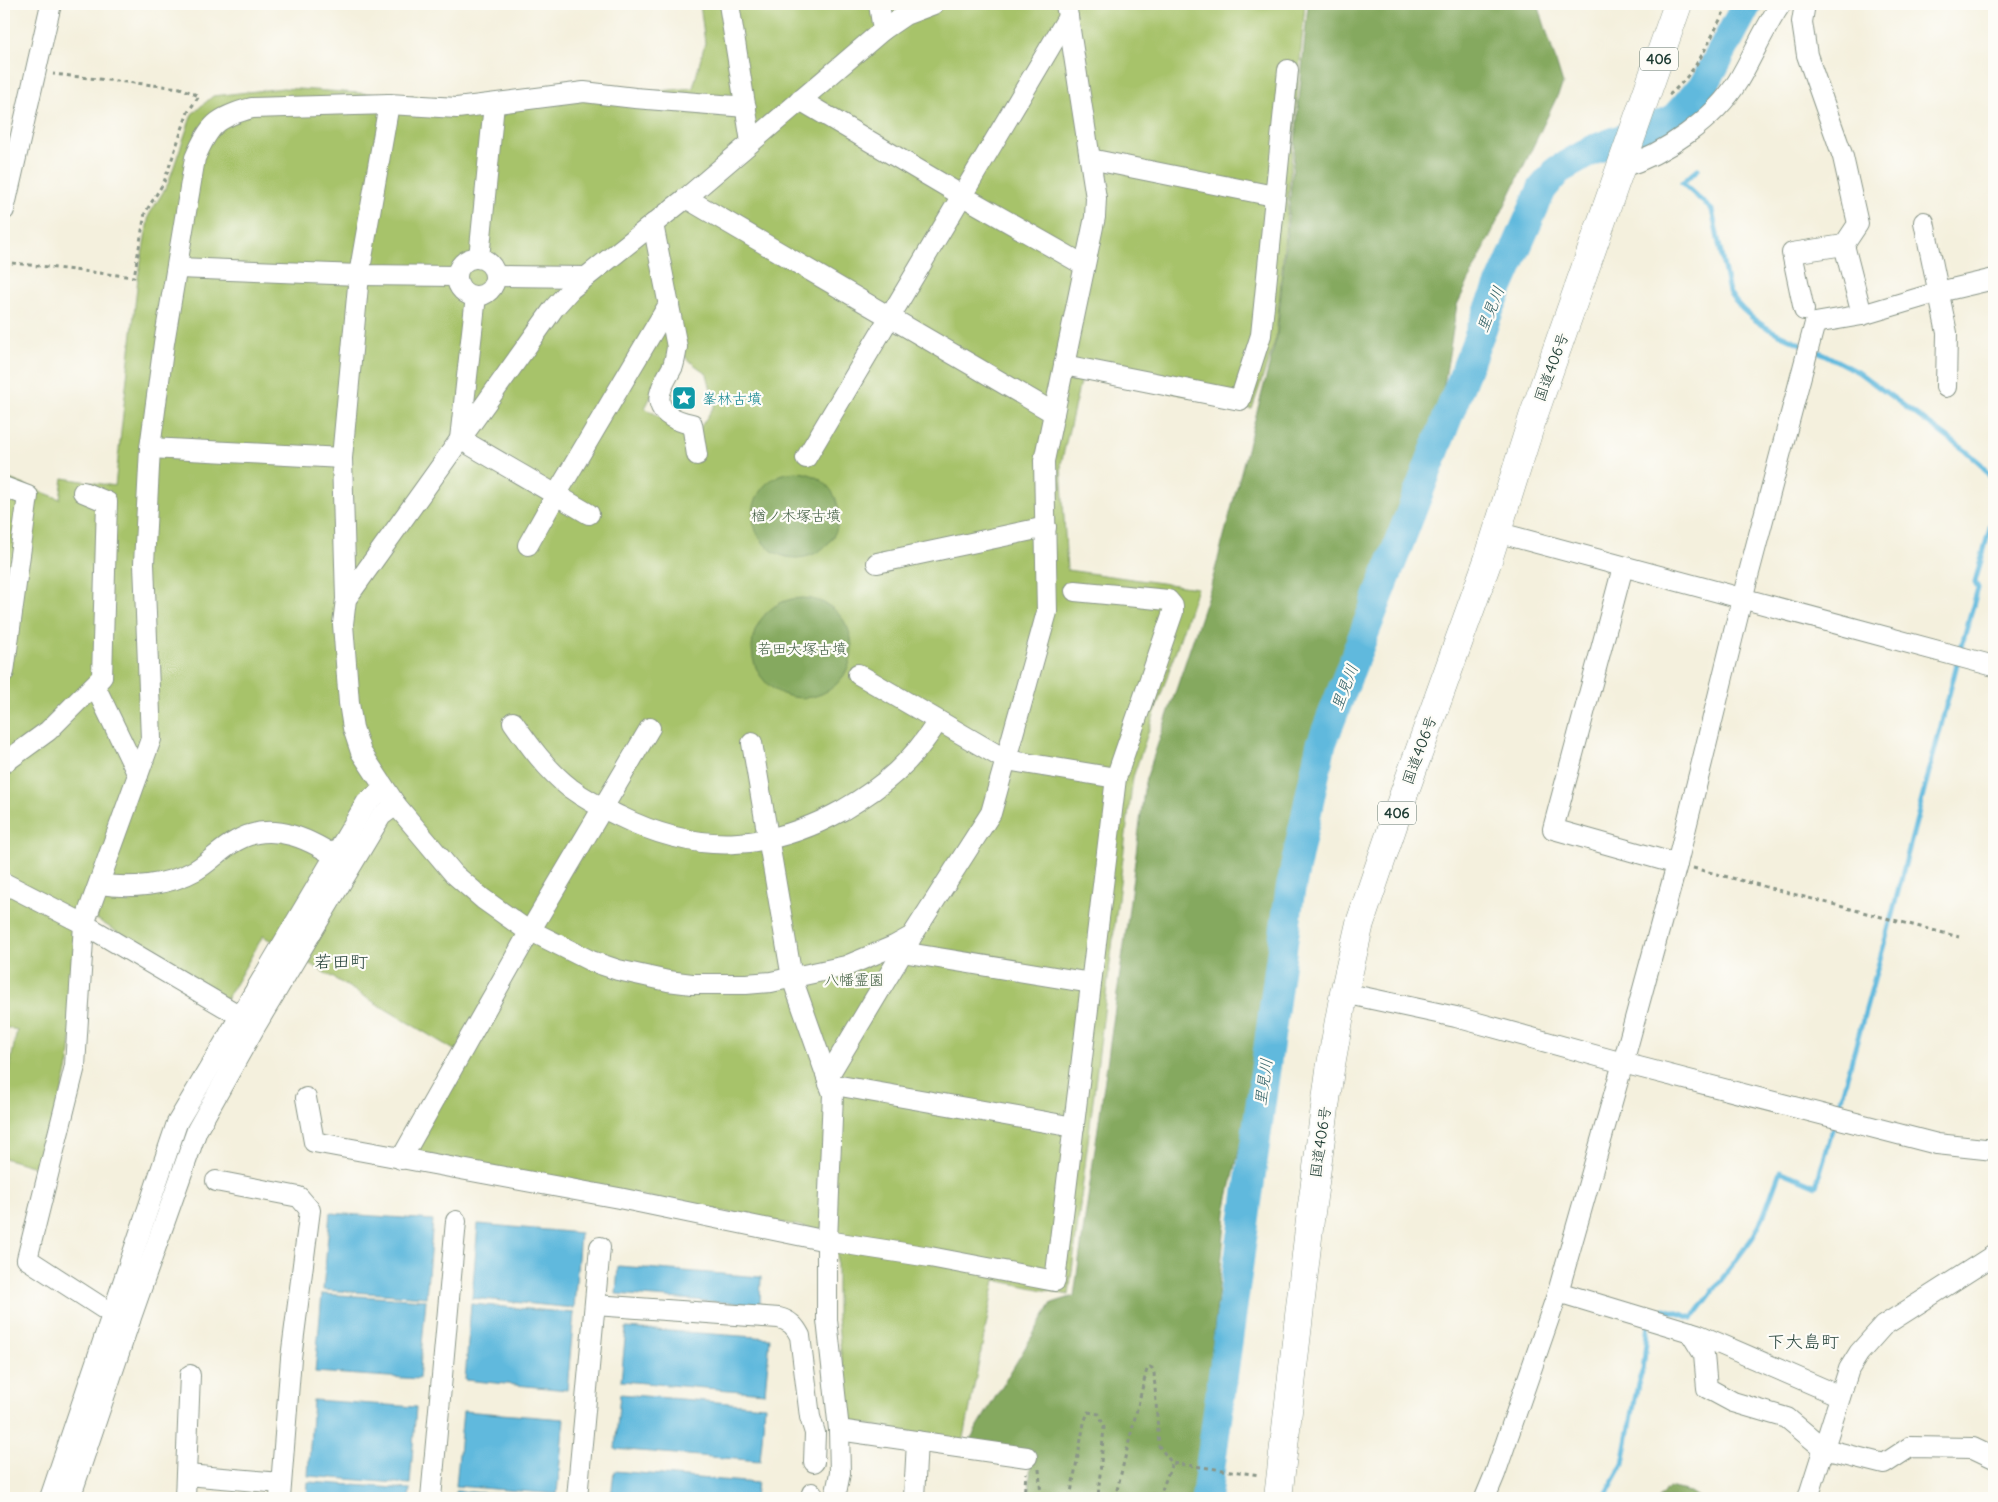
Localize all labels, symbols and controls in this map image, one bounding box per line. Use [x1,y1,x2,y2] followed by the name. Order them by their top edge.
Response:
[1640,48,1678,70] road number: 406
[1472,283,1508,335] water label: 里見川
[1530,330,1572,404] street label: 国道406号
[671,385,697,411] place icon: 峯林古墳
[702,389,762,408] place label: 峯林古墳
[751,506,841,525] park label: 楢ノ木塚古墳
[757,639,847,658] park label: 若田大塚古墳
[1326,661,1362,713] water label: 里見川
[1398,713,1440,787] street label: 国道406号
[1378,801,1416,824] road number: 406
[314,950,368,973] district label: 若田町
[824,970,884,989] park label: 八幡霊園
[1250,1057,1276,1107] water label: 里見川
[1306,1105,1334,1179] street label: 国道406号
[1767,1330,1839,1353] district label: 下大島町

